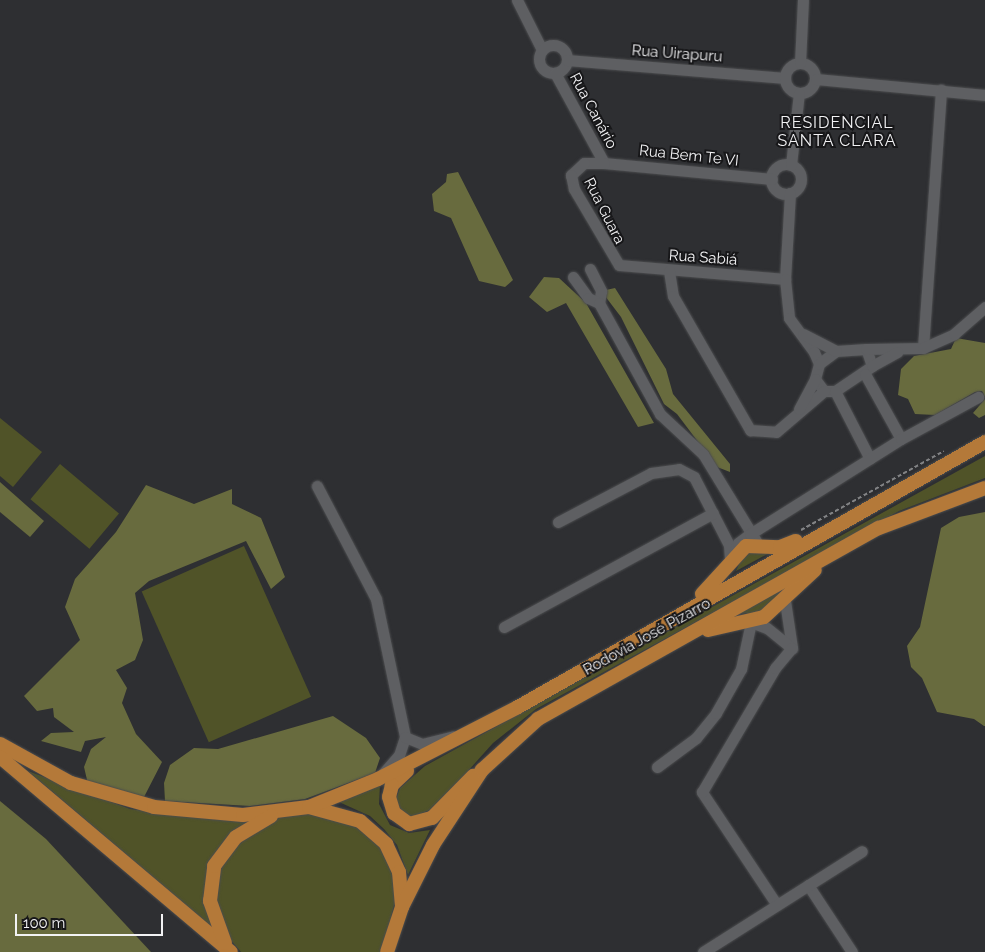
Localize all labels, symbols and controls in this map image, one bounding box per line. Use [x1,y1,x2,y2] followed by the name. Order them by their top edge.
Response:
[631,42,723,66] street label: Rua Uirapuru
[565,70,621,152] street label: Rua Canário
[776,113,898,151] district label: RESIDENCIAL SANTA CLARA
[638,142,740,170] street label: Rua Bem Te VI
[580,175,628,247] street label: Rua Guara
[668,247,738,269] street label: Rua Sabiá
[580,594,714,680] street label: Rodovia José Pizarro
[18,904,165,936] scale bar
[23,914,65,932] text: 100 m

